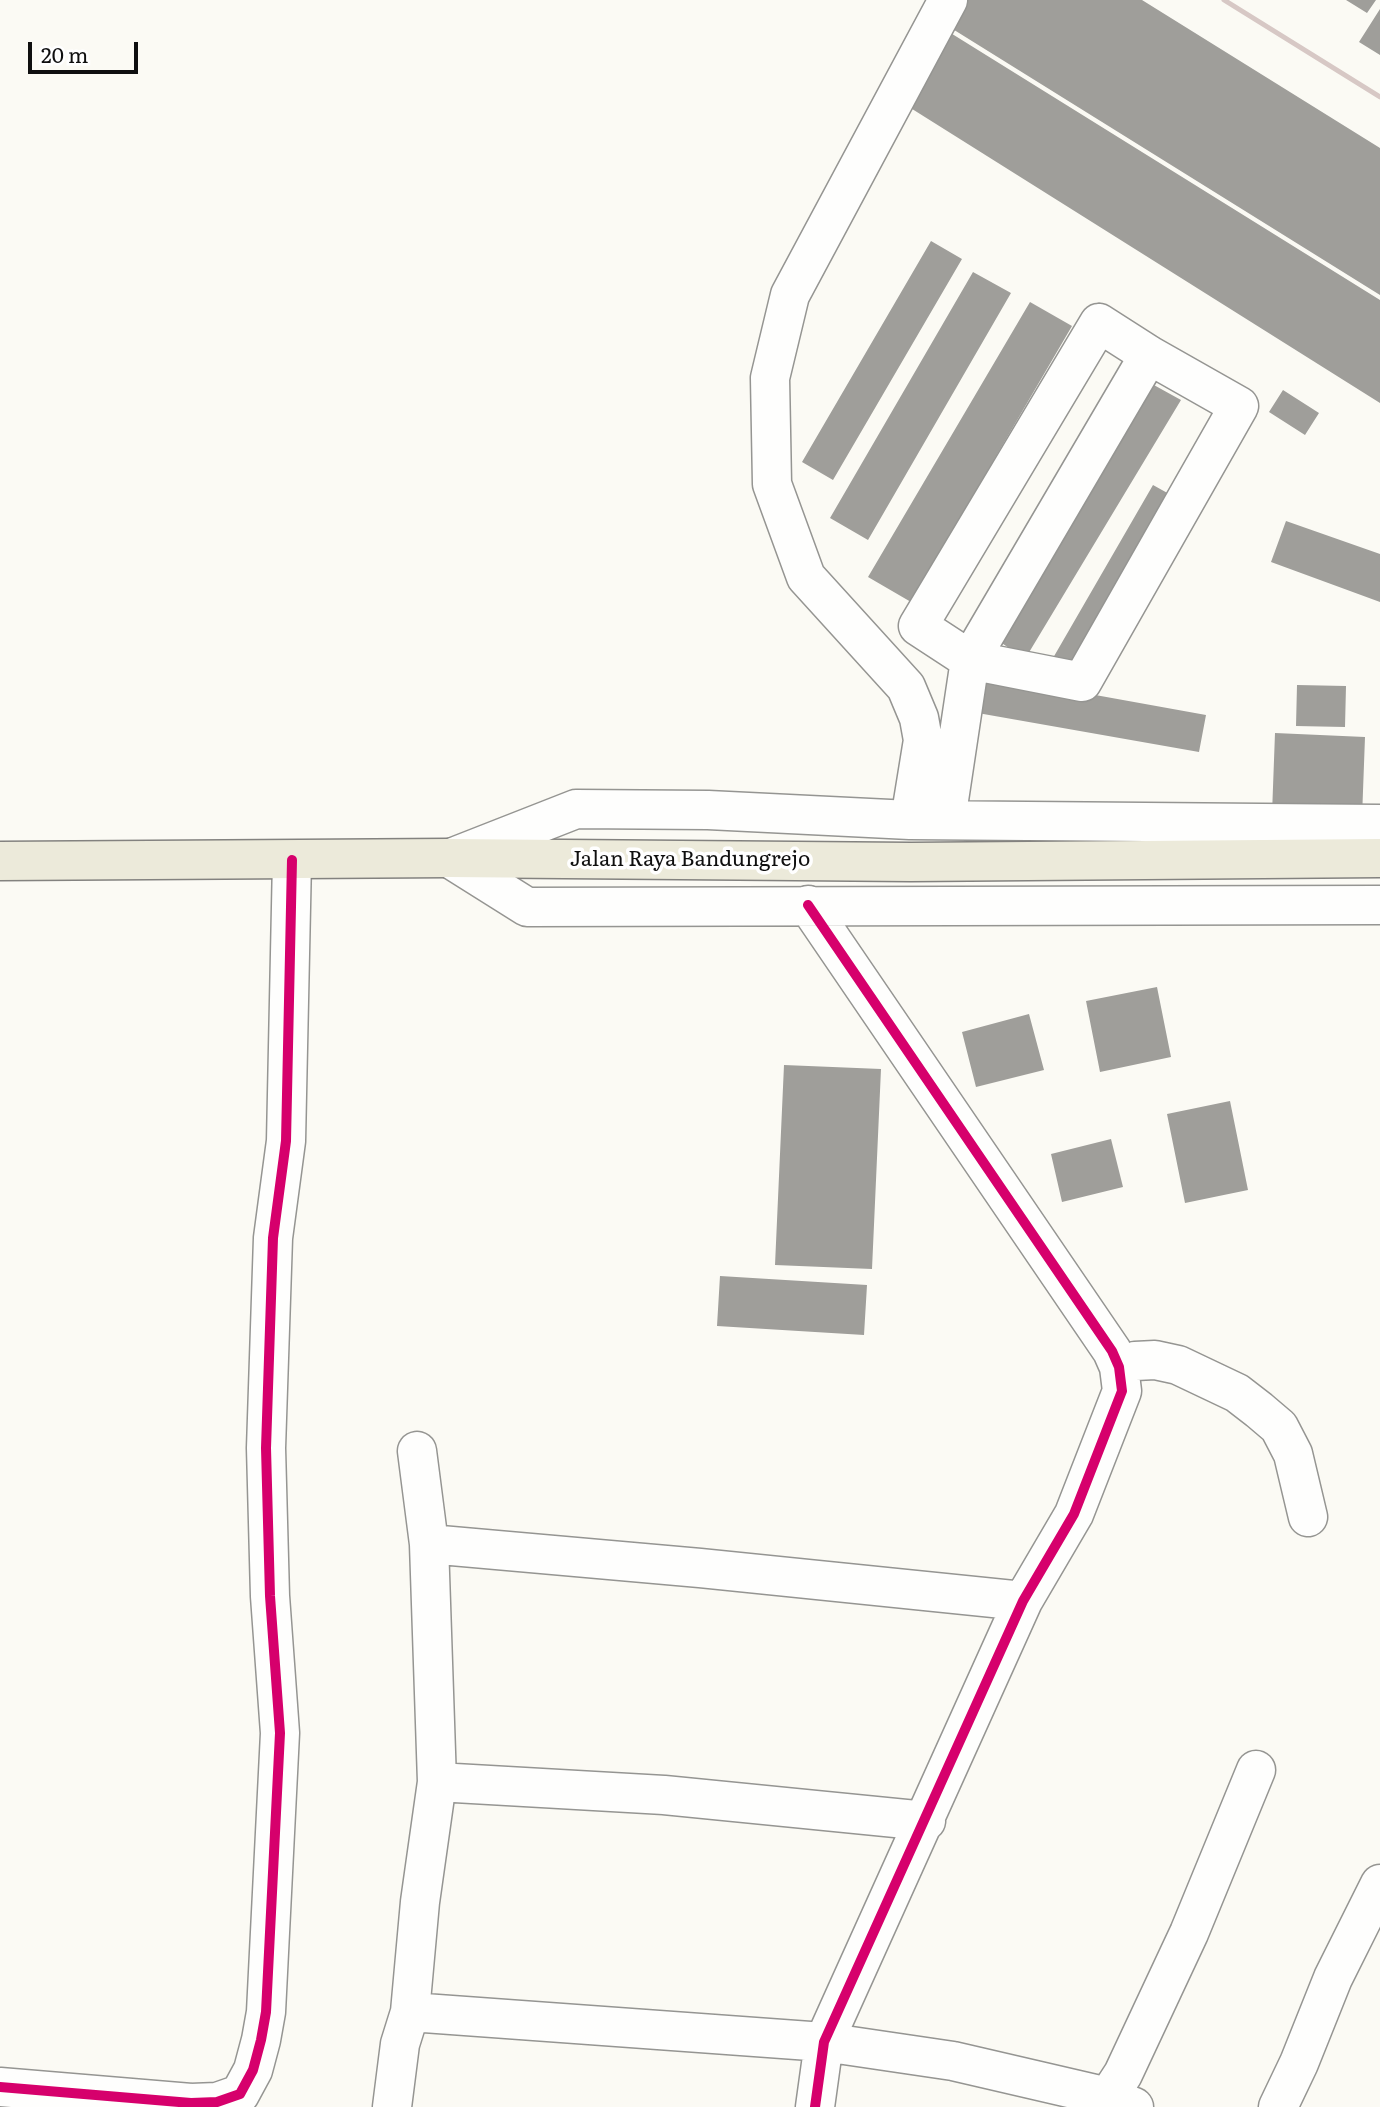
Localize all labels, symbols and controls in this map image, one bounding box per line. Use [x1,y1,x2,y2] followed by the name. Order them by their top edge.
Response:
[32,28,142,72] scale bar
[41,38,88,69] text: 20 m
[570,847,810,873] street label: Jalan Raya Bandungrejo

